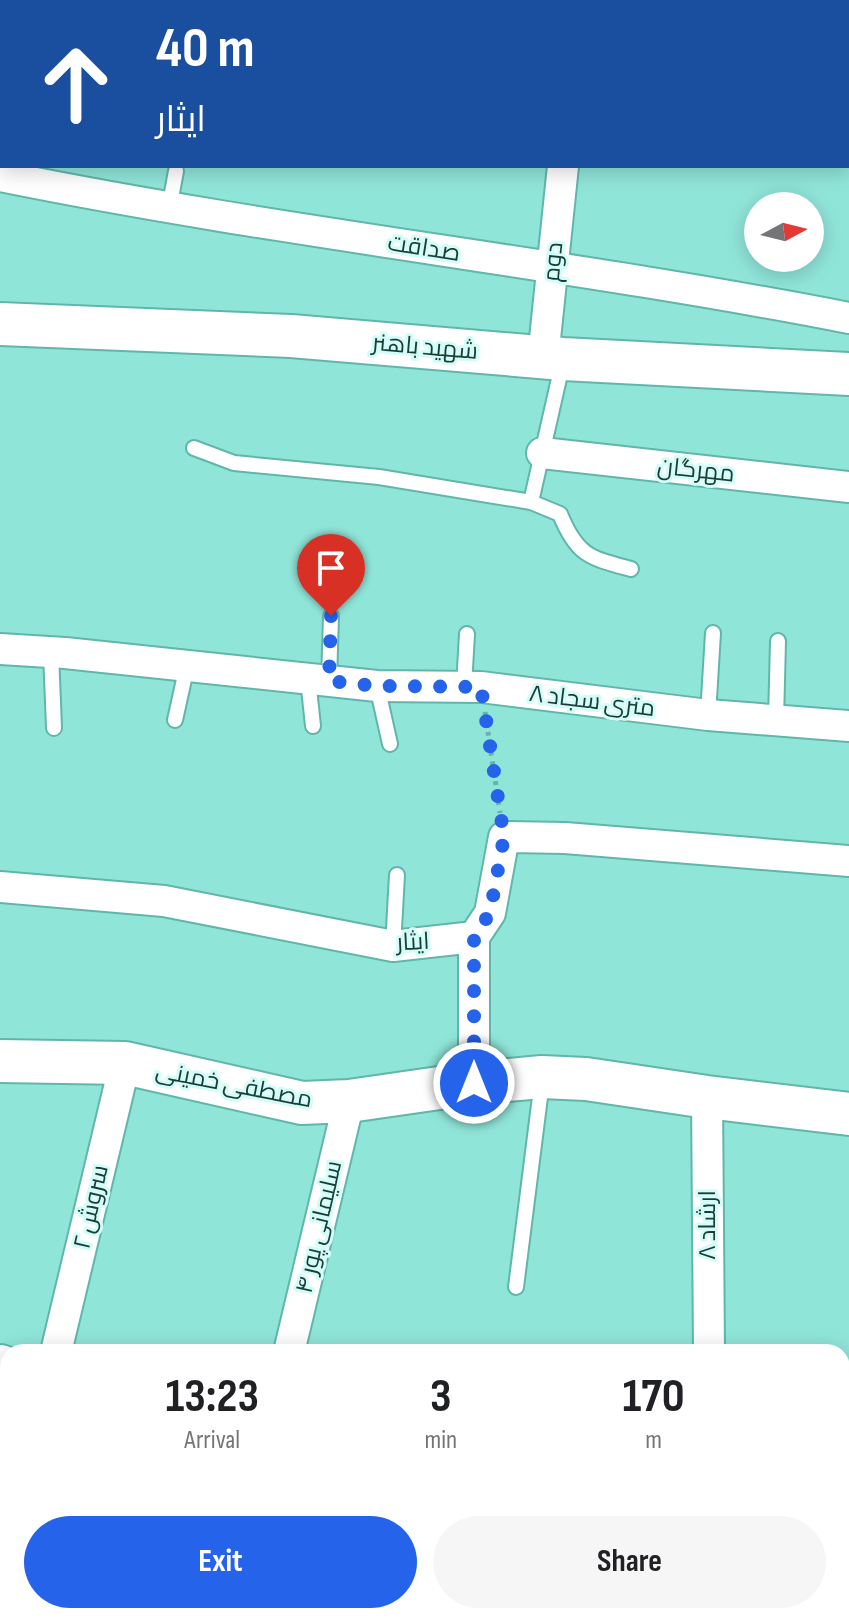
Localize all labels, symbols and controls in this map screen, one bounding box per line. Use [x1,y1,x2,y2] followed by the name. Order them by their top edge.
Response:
[156,16,255,83] text: 40 m
[24,32,128,136] icon: ahead
[156,99,206,142] text: ایثار
[744,192,824,272] north arrow
[744,192,824,272] map controls
[386,228,462,268] street label: صداقت
[537,241,570,283] street label: دوم
[369,328,479,366] street label: شهید باهنر
[656,452,736,488] street label: مهرگان
[297,534,365,616] pin
[309,546,353,590] icon: arrive
[527,679,657,723] street label: ۸ متری سجاد
[394,927,430,957] street label: ایثار
[432,1041,516,1125] position arrow
[153,1056,315,1114] street label: مصطفی خمینی
[290,1158,349,1296] street label: سلیمانی پور ۴
[67,1162,115,1252] street label: سروش ۲
[693,1190,722,1260] street label: ارشاد ۸
[165,1368,259,1425] text: 13:23
[430,1368,452,1425] text: 3
[623,1368,685,1425] text: 170
[184,1425,240,1456] text: Arrival
[424,1425,457,1456] text: min
[645,1425,662,1456] text: m
[24,1516,417,1608] button: Exit
[433,1516,826,1608] button: Share

